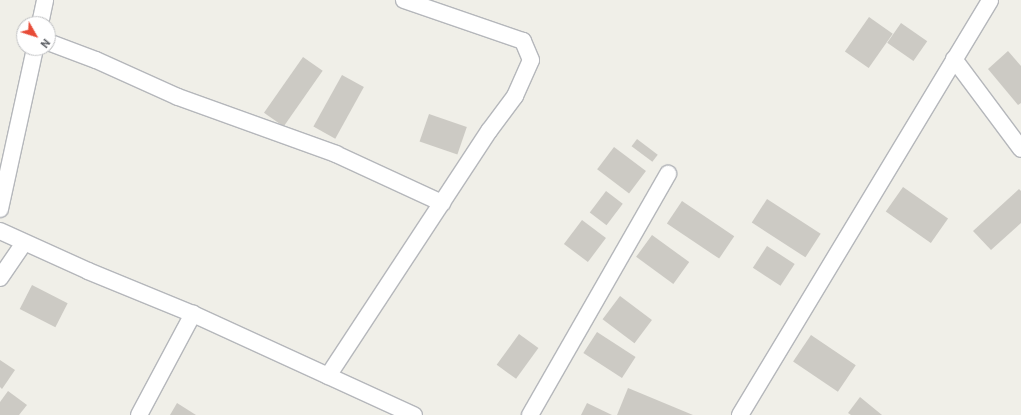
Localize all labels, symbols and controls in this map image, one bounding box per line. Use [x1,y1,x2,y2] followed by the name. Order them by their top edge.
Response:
[16,16,56,56] north arrow
[37,36,52,50] text: N

